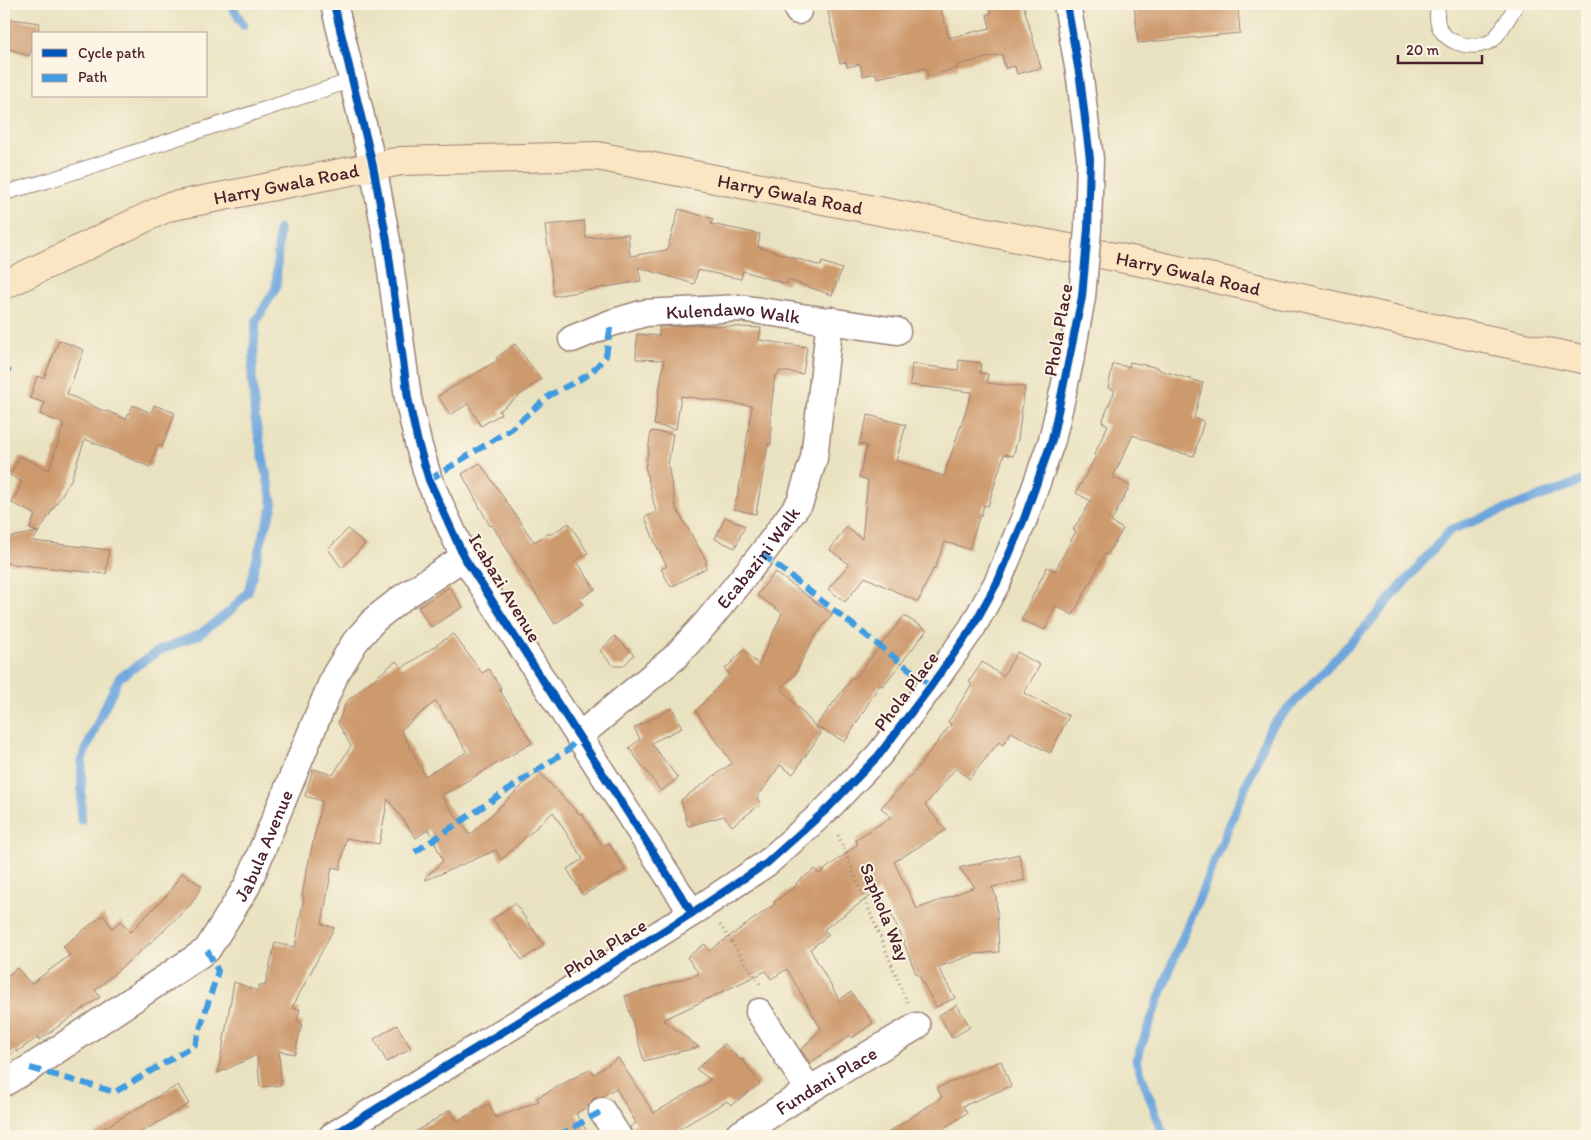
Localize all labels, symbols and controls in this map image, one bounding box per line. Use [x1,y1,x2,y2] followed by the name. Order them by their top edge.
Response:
[32,32,208,98] legend
[1398,32,1482,64] scale bar
[1406,41,1440,59] text: 20 m
[78,44,145,62] text: Cycle path
[78,68,107,86] text: Path
[211,158,361,209] street label: Harry Gwala Road
[716,168,865,219] street label: Harry Gwala Road
[1114,246,1264,300] street label: Harry Gwala Road
[1039,282,1077,378] street label: Phola Place
[665,296,802,328] street label: Kulendawo Walk
[711,502,805,613] street label: Ecabazini Walk
[464,530,546,646] street label: Icabazi Avenue
[869,647,943,735] street label: Phola Place
[229,786,297,905] street label: Jabula Avenue
[855,860,915,964] street label: Saphola Way
[559,913,651,983] street label: Phola Place
[771,1041,881,1120] street label: Fundani Place

